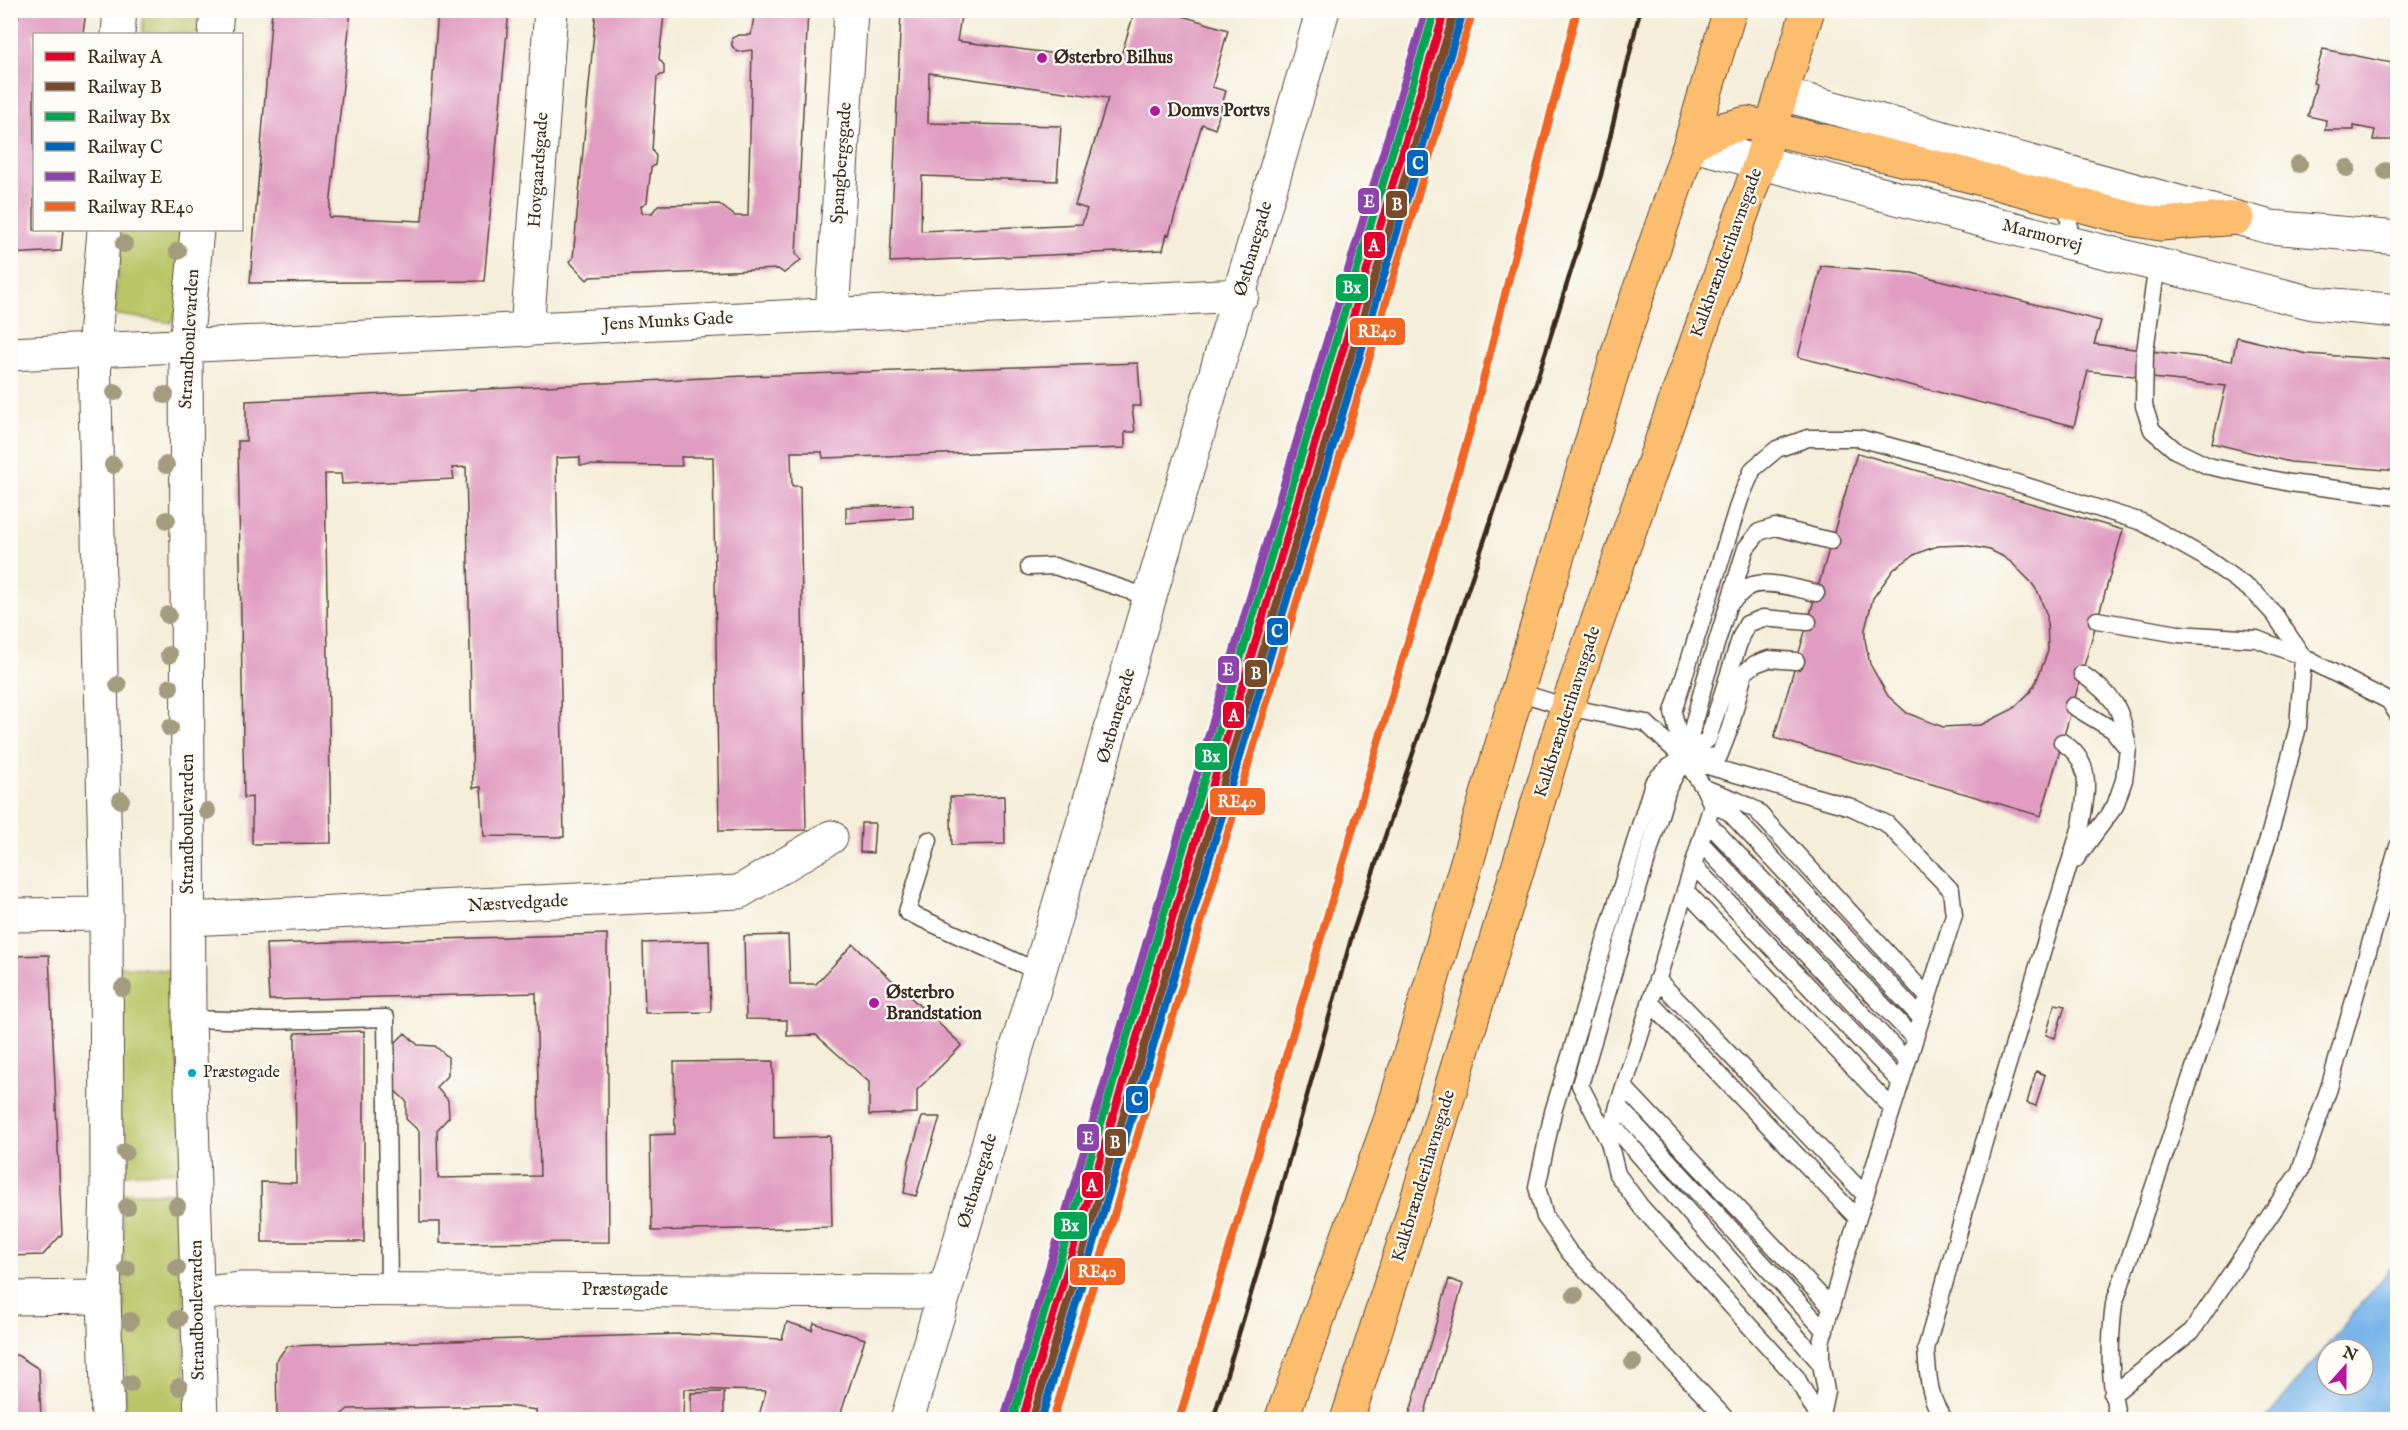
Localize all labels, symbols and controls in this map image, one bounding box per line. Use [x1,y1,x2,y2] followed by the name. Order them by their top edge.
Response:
[33,33,243,231] legend
[87,47,163,70] text: Railway A
[1054,47,1174,70] place label: Østerbro Bilhus
[1035,51,1049,65] marker: Østerbro Bilhus
[87,77,162,100] text: Railway B
[1167,100,1271,123] place label: Domvs Portvs
[826,101,858,225] street label: Spangbergsgade
[1148,104,1162,118] marker: Domvs Portvs
[87,107,171,130] text: Railway Bx
[523,111,555,229] street label: Hovgaardsgade
[87,137,163,160] text: Railway C
[1406,149,1429,177] line badge: C
[1412,155,1424,175] text: C
[1686,165,1768,341] street label: Kalkbrænderihavnsgade
[87,167,162,190] text: Railway E
[1357,187,1380,215] line badge: E
[1385,190,1408,219] line badge: B
[1363,193,1375,213] text: E
[1392,196,1403,216] text: B
[87,197,194,220] text: Railway RE40
[1229,199,1279,299] street label: Østbanegade
[1999,214,2085,258] street label: Marmorvej
[1363,231,1386,259] line badge: A
[1368,237,1381,257] text: A
[175,268,205,410] street label: Strandboulevarden
[1335,273,1369,302] line badge: Bx
[1343,279,1361,299] text: Bx
[600,307,734,337] street label: Jens Munks Gade
[1349,317,1406,346] line badge: RE40
[1358,323,1397,343] text: RE40
[1266,617,1289,646] line badge: C
[1271,623,1283,643] text: C
[1529,623,1607,801] street label: Kalkbrænderihavnsgade
[1217,655,1240,684] line badge: E
[1244,659,1268,688] line badge: B
[1222,661,1234,681] text: E
[1251,665,1262,685] text: B
[1092,666,1142,766] street label: Østbanegade
[1222,701,1245,729] line badge: A
[1228,707,1241,727] text: A
[1194,742,1228,771] line badge: Bx
[1202,748,1220,768] text: Bx
[177,753,200,894] street label: Strandboulevarden
[1209,787,1266,816] line badge: RE40
[1218,793,1257,813] text: RE40
[467,890,569,918] street label: Næstvedgade
[886,982,982,1026] place label: Østerbro Brandstation
[867,996,881,1010] marker: Østerbro Brandstation
[203,1063,280,1083] place label: Præstøgade
[186,1067,198,1079] marker: Præstøgade
[1125,1085,1149,1114] line badge: C
[1387,1087,1461,1265] street label: Kalkbrænderihavnsgade
[1131,1091,1143,1111] text: C
[1076,1123,1100,1152] line badge: E
[1104,1128,1127,1157] line badge: B
[1082,1130,1094,1150] text: E
[953,1131,1003,1231] street label: Østbanegade
[1110,1134,1121,1154] text: B
[1081,1171,1104,1199] line badge: A
[1086,1177,1099,1197] text: A
[1053,1211,1088,1240] line badge: Bx
[1061,1217,1079,1237] text: Bx
[185,1239,211,1380] street label: Strandboulevarden
[1069,1257,1126,1286] line badge: RE40
[1078,1263,1117,1283] text: RE40
[582,1279,668,1302] street label: Præstøgade
[2315,1337,2375,1397] north arrow
[2339,1343,2360,1367] text: N

